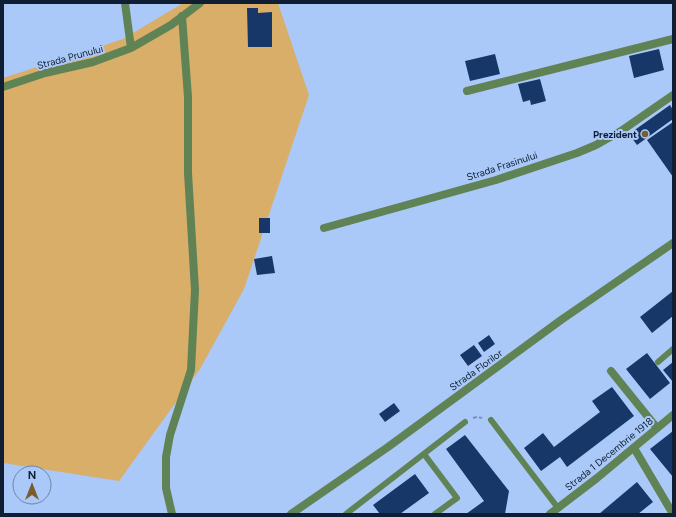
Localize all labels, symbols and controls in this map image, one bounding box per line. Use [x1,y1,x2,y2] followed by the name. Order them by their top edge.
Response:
[36,42,104,72] street label: Strada Prunului
[593,128,637,141] place label: Prezident
[640,129,650,139] marker: Prezident
[465,148,539,184] street label: Strada Frasinului
[447,346,506,394] street label: Strada Florilor
[562,414,656,494] street label: Strada 1 Decembrie 1918
[12,465,52,505] north arrow
[28,469,36,482] text: N

